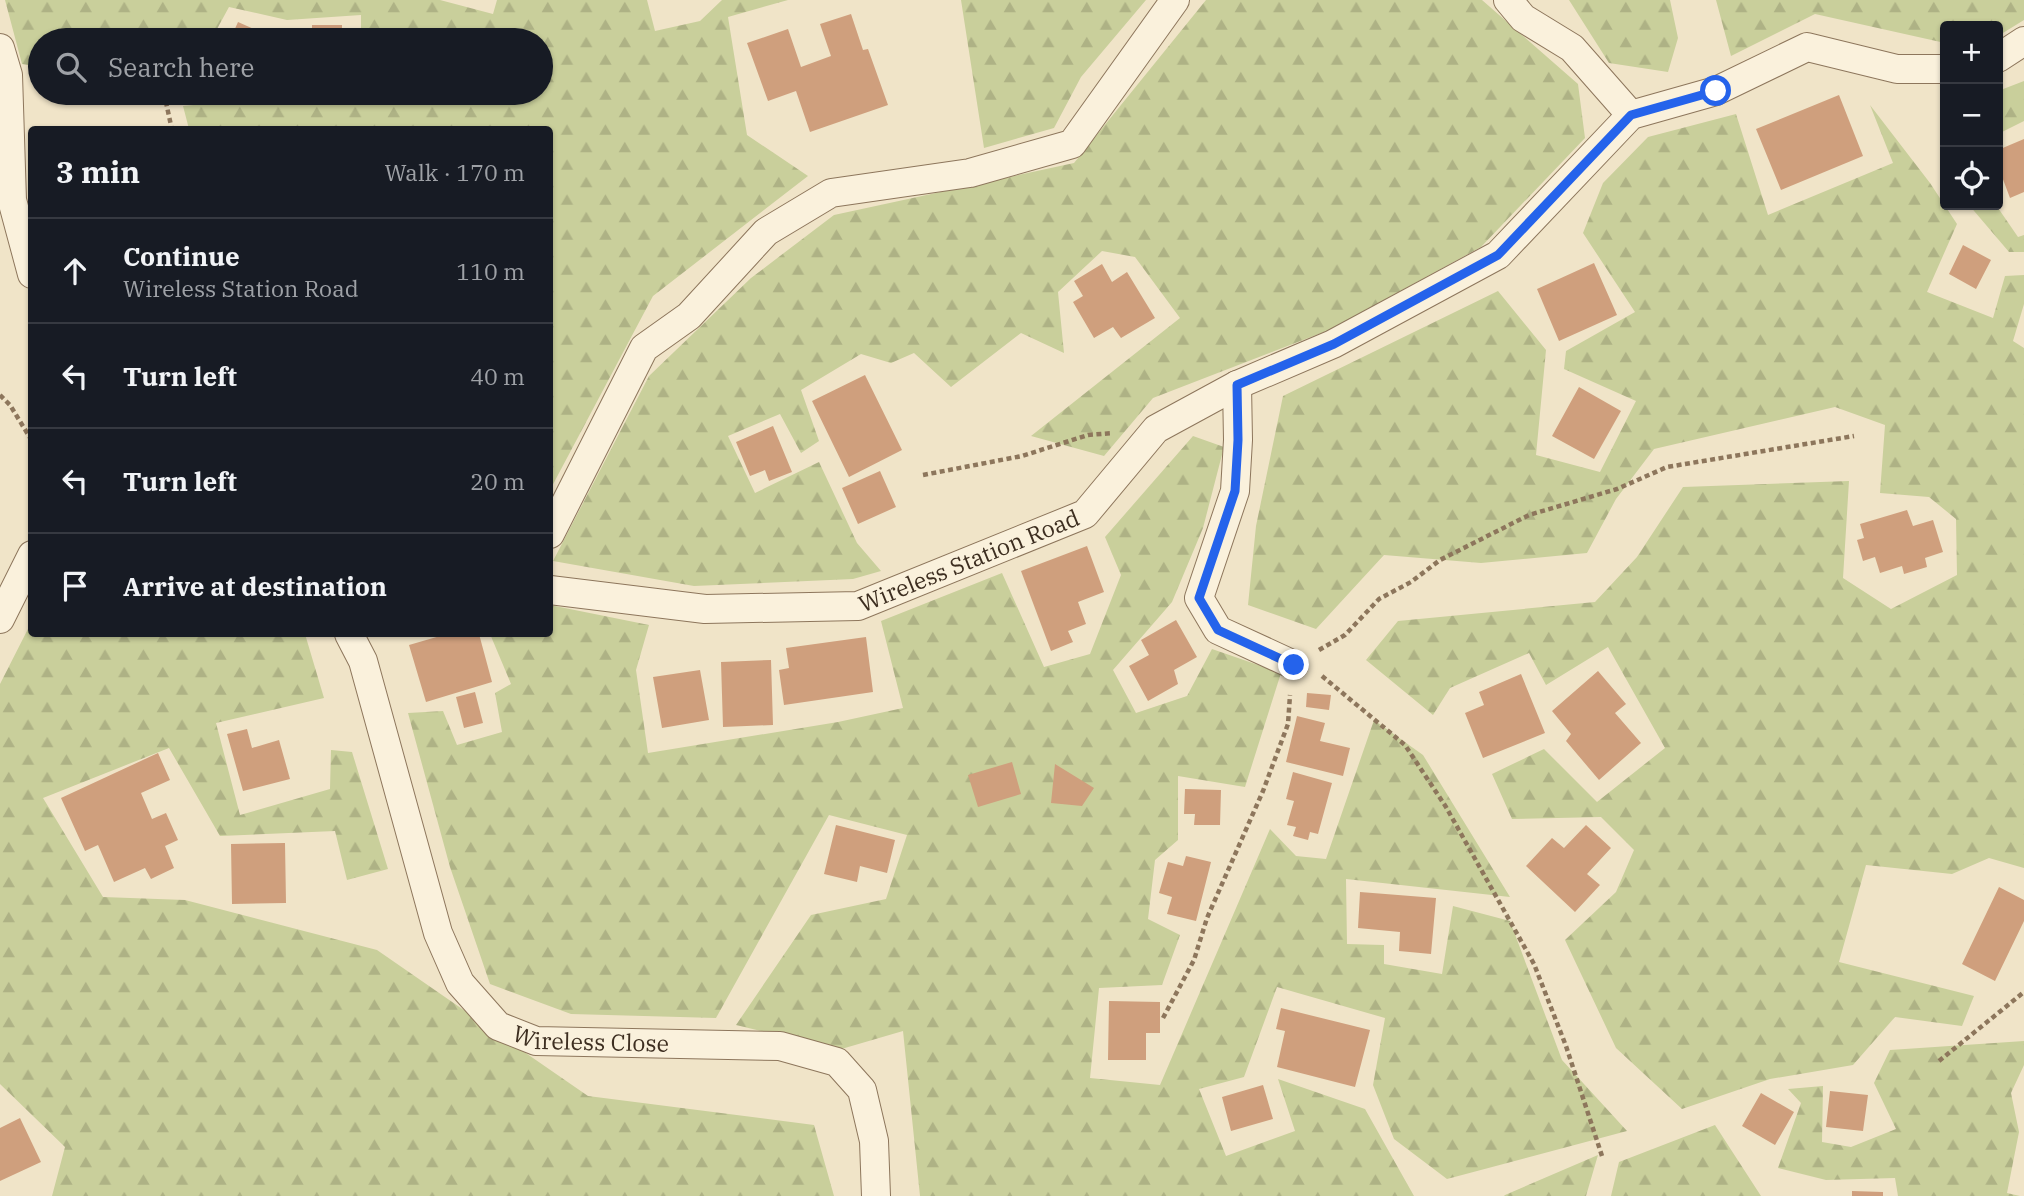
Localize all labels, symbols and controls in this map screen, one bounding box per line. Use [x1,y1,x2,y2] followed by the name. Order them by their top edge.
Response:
[1940,21,2003,210] map controls
[1940,21,2003,84] button: +
[28,28,553,105] search box
[52,48,90,86] icon: search
[108,50,254,84] text: Search here
[1700,75,1731,106] route start
[1940,84,2003,147] button: −
[1940,147,2003,210] button: locate
[56,152,140,191] text: 3 min
[384,157,525,187] text: Walk · 170 m
[123,239,240,273] text: Continue
[56,252,94,290] icon: ahead
[456,256,525,286] text: 110 m
[123,273,359,303] text: Wireless Station Road
[56,357,94,395] icon: left
[123,359,237,393] text: Turn left
[470,361,525,391] text: 40 m
[56,462,94,500] icon: left
[123,464,237,498] text: Turn left
[470,466,525,496] text: 20 m
[854,502,1084,618] street label: Wireless Station Road
[56,567,94,605] icon: arrive
[123,569,387,603] text: Arrive at destination
[1278,649,1309,680] route end
[509,1017,669,1058] street label: Wireless Close

